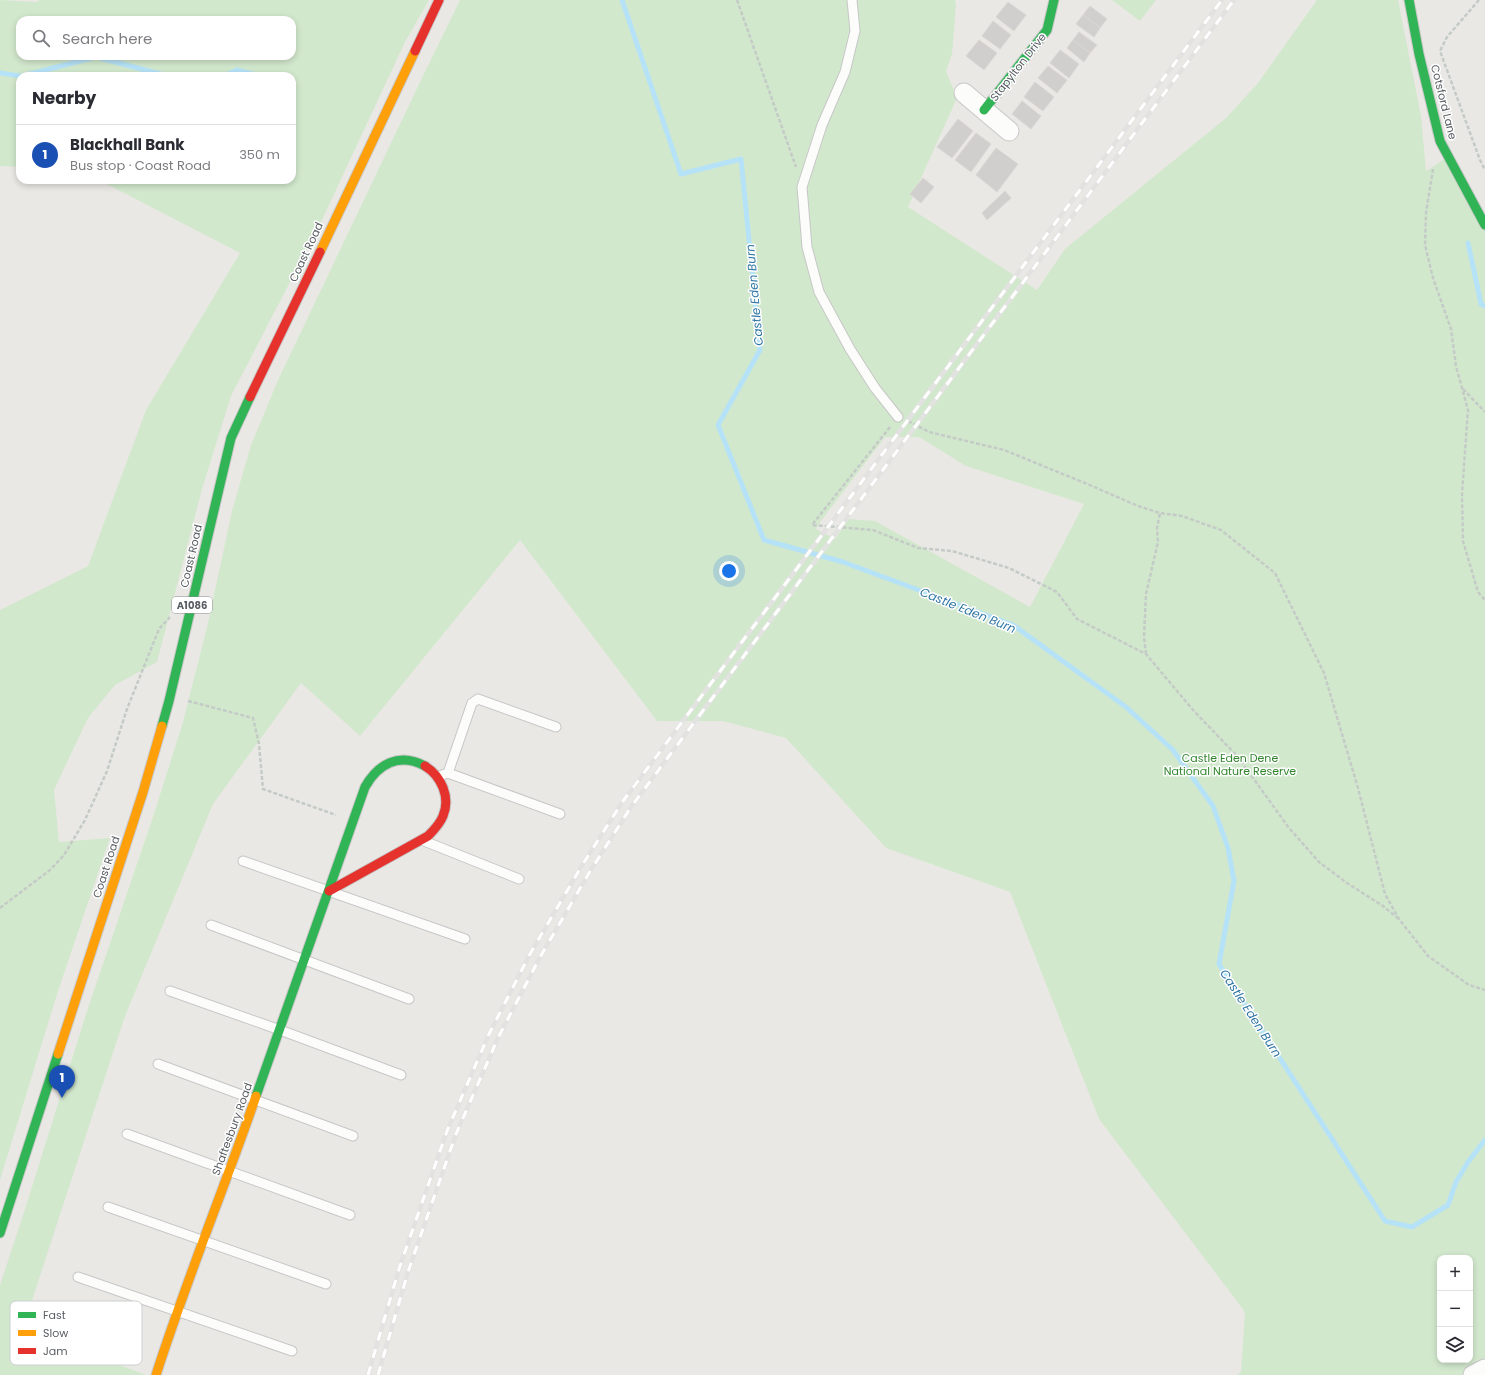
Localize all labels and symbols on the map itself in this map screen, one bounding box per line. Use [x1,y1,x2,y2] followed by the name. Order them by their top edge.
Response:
[986,29,1050,105] street label: Stapylton Drive
[1427,63,1461,141] street label: Cotsford Lane
[285,219,327,285] street label: Coast Road
[741,243,767,347] water label: Castle Eden Burn
[176,523,206,589] street label: Coast Road
[719,561,739,581] your location
[917,583,1019,637] water label: Castle Eden Burn
[172,597,212,613] road number: A1086
[1164,750,1296,779] park label: Castle Eden Dene National Nature Reserve
[88,834,124,900] street label: Coast Road
[1216,966,1286,1060] water label: Castle Eden Burn
[49,1065,75,1098] pin: 1
[208,1080,256,1178] street label: Shaftesbury Road
[10,1301,142,1365] legend
[43,1307,66,1323] text: Fast
[43,1325,68,1341] text: Slow
[43,1343,68,1359] text: Jam

